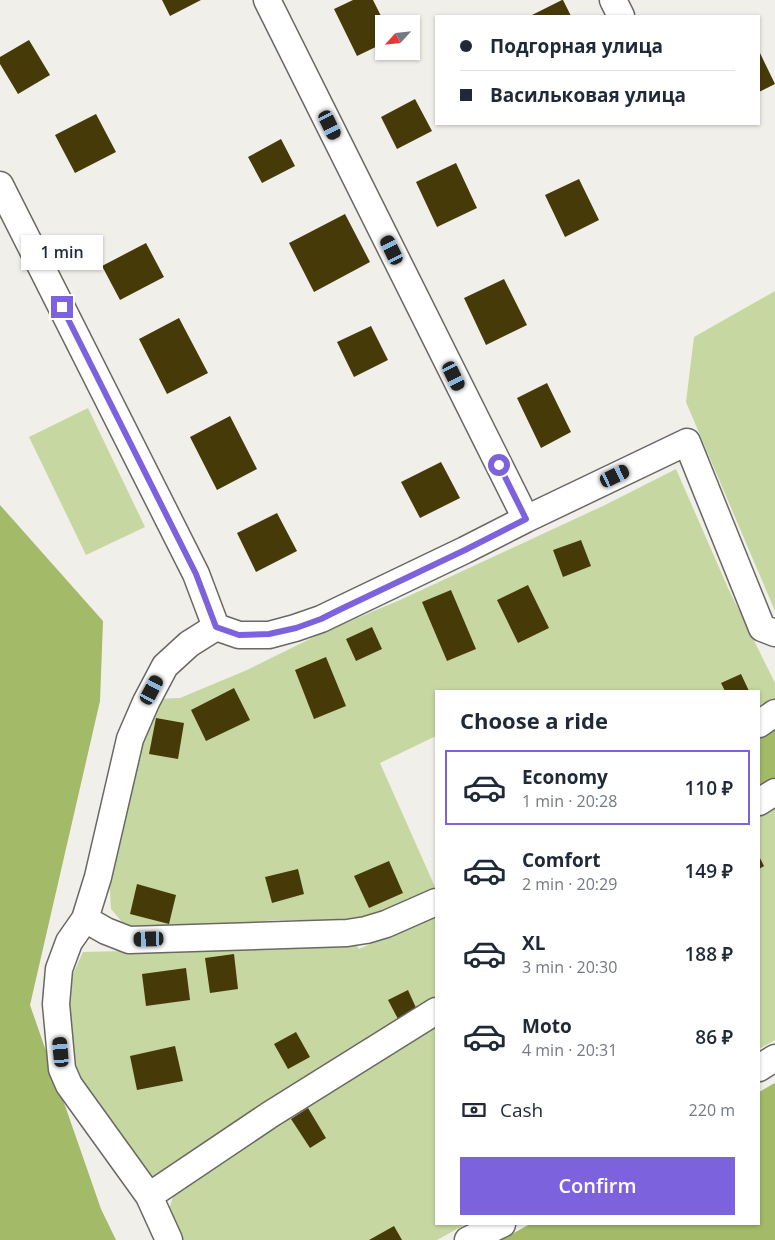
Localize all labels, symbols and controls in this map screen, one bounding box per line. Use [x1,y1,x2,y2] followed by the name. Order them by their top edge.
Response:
[375,15,420,60] north arrow
[375,15,420,60] map controls
[490,33,663,59] text: Подгорная улица
[490,82,686,108] text: Васильковая улица
[316,108,343,142] car
[378,233,405,267] car
[21,234,103,270] callout: 1 min
[40,241,84,263] text: 1 min
[51,296,73,318] route end
[440,359,467,393] car
[488,454,510,476] route start
[598,463,631,489] car
[138,673,165,707] car
[460,705,608,735] text: Choose a ride
[522,764,608,790] text: Economy
[462,765,507,810] icon: car
[684,775,733,801] text: 110 ₽
[522,790,617,812] text: 1 min · 20:28
[522,847,601,873] text: Comfort
[462,848,507,893] icon: car
[684,858,733,884] text: 149 ₽
[522,873,617,895] text: 2 min · 20:29
[522,930,545,956] text: XL
[133,931,164,947] car
[462,931,507,976] icon: car
[684,941,733,967] text: 188 ₽
[522,956,617,978] text: 3 min · 20:30
[522,1013,572,1039] text: Moto
[462,1014,507,1059] icon: car
[695,1024,733,1050] text: 86 ₽
[52,1036,69,1068] car
[522,1039,617,1061] text: 4 min · 20:31
[460,1096,488,1124] icon: cash
[500,1097,543,1123] text: Cash
[689,1099,735,1121] text: 220 m
[460,1157,735,1215] button: Confirm

